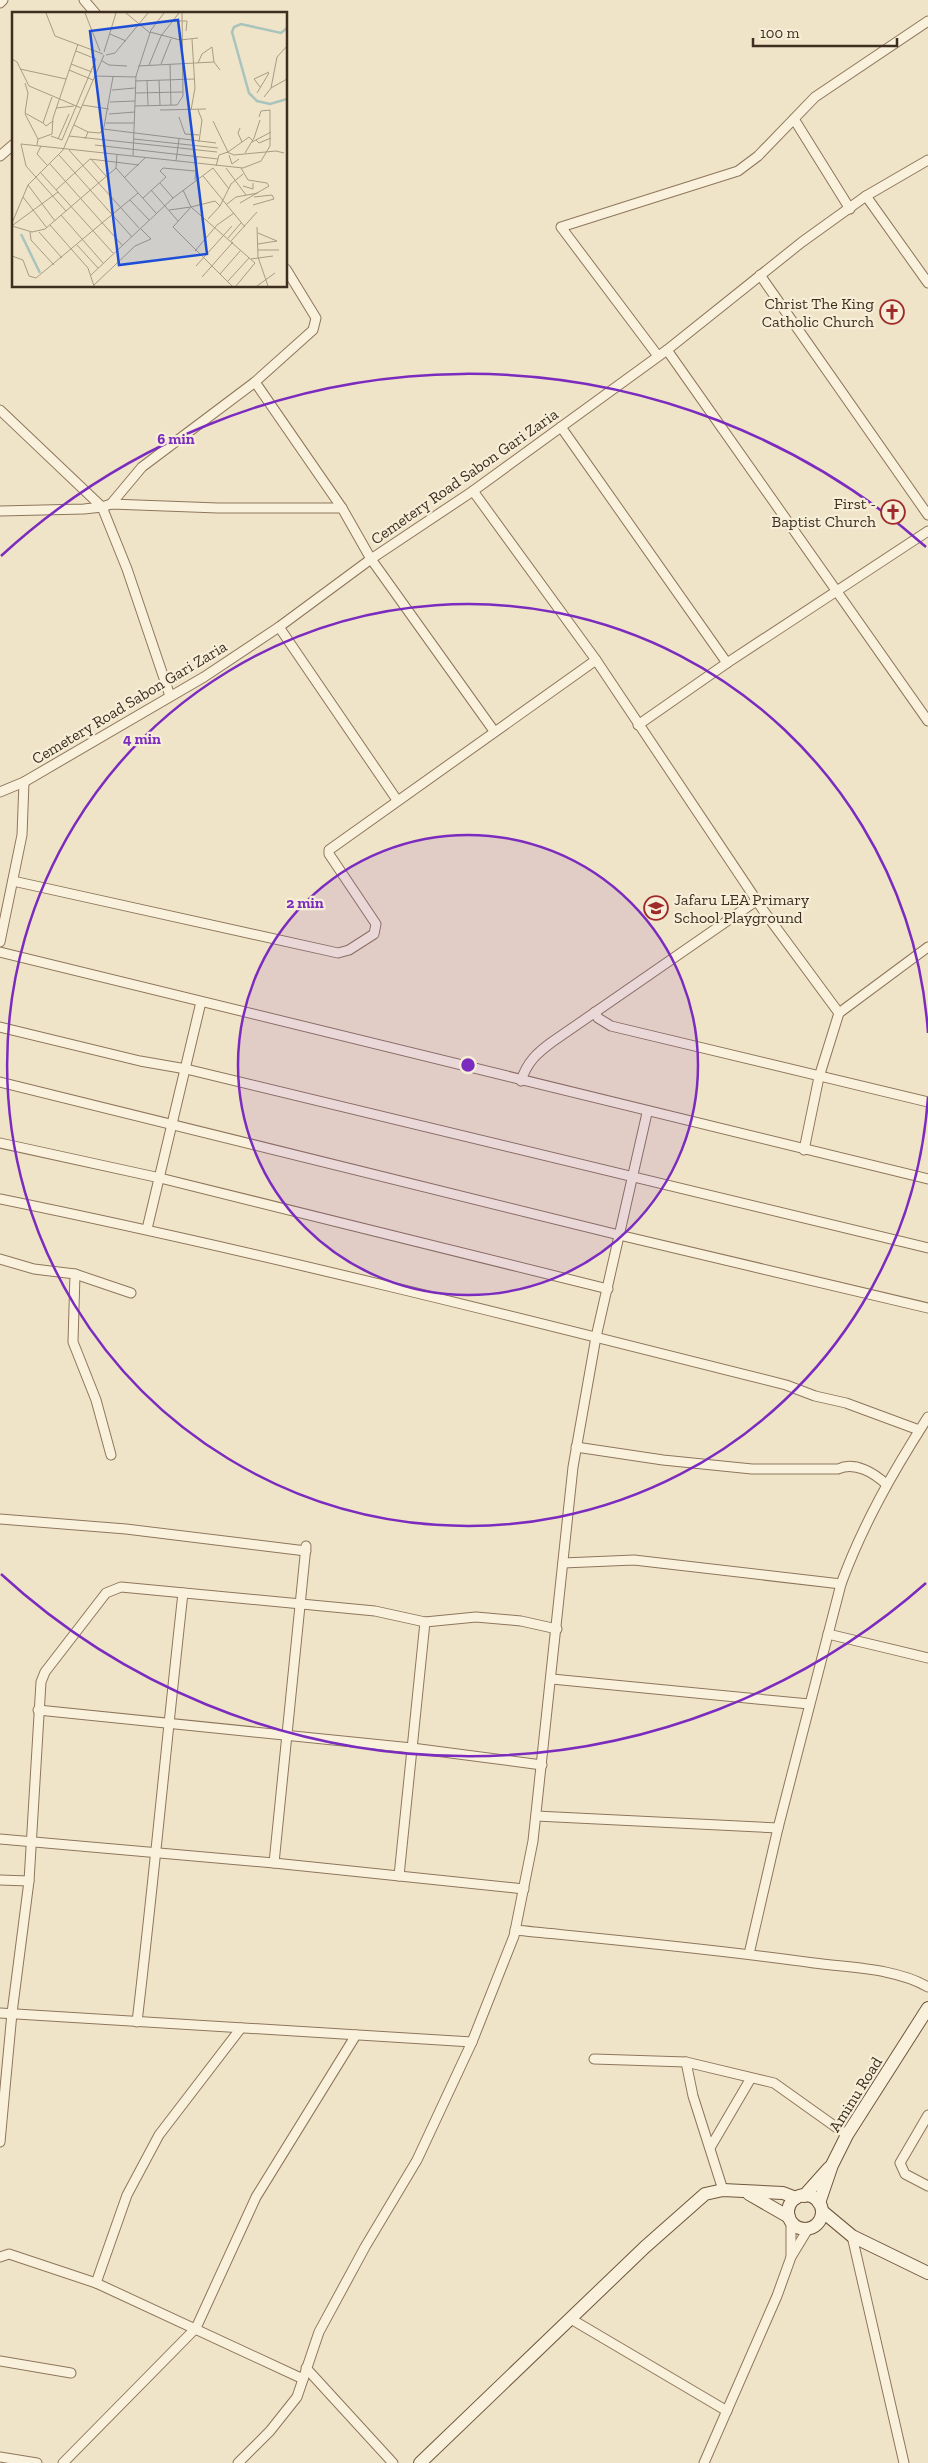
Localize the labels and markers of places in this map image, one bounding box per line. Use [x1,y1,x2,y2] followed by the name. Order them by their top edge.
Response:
[762,294,874,331] place label: Christ The King Catholic Church
[879,299,905,325] church icon: Christ The King Catholic Church
[771,494,876,531] place label: First - Baptist Church
[880,499,906,525] church icon: First - Baptist Church
[674,890,810,927] place label: Jafaru LEA Primary School Playground
[643,895,669,921] school or university icon: Jafaru LEA Primary School Playground
[459,1056,477,1074] centre of rings

